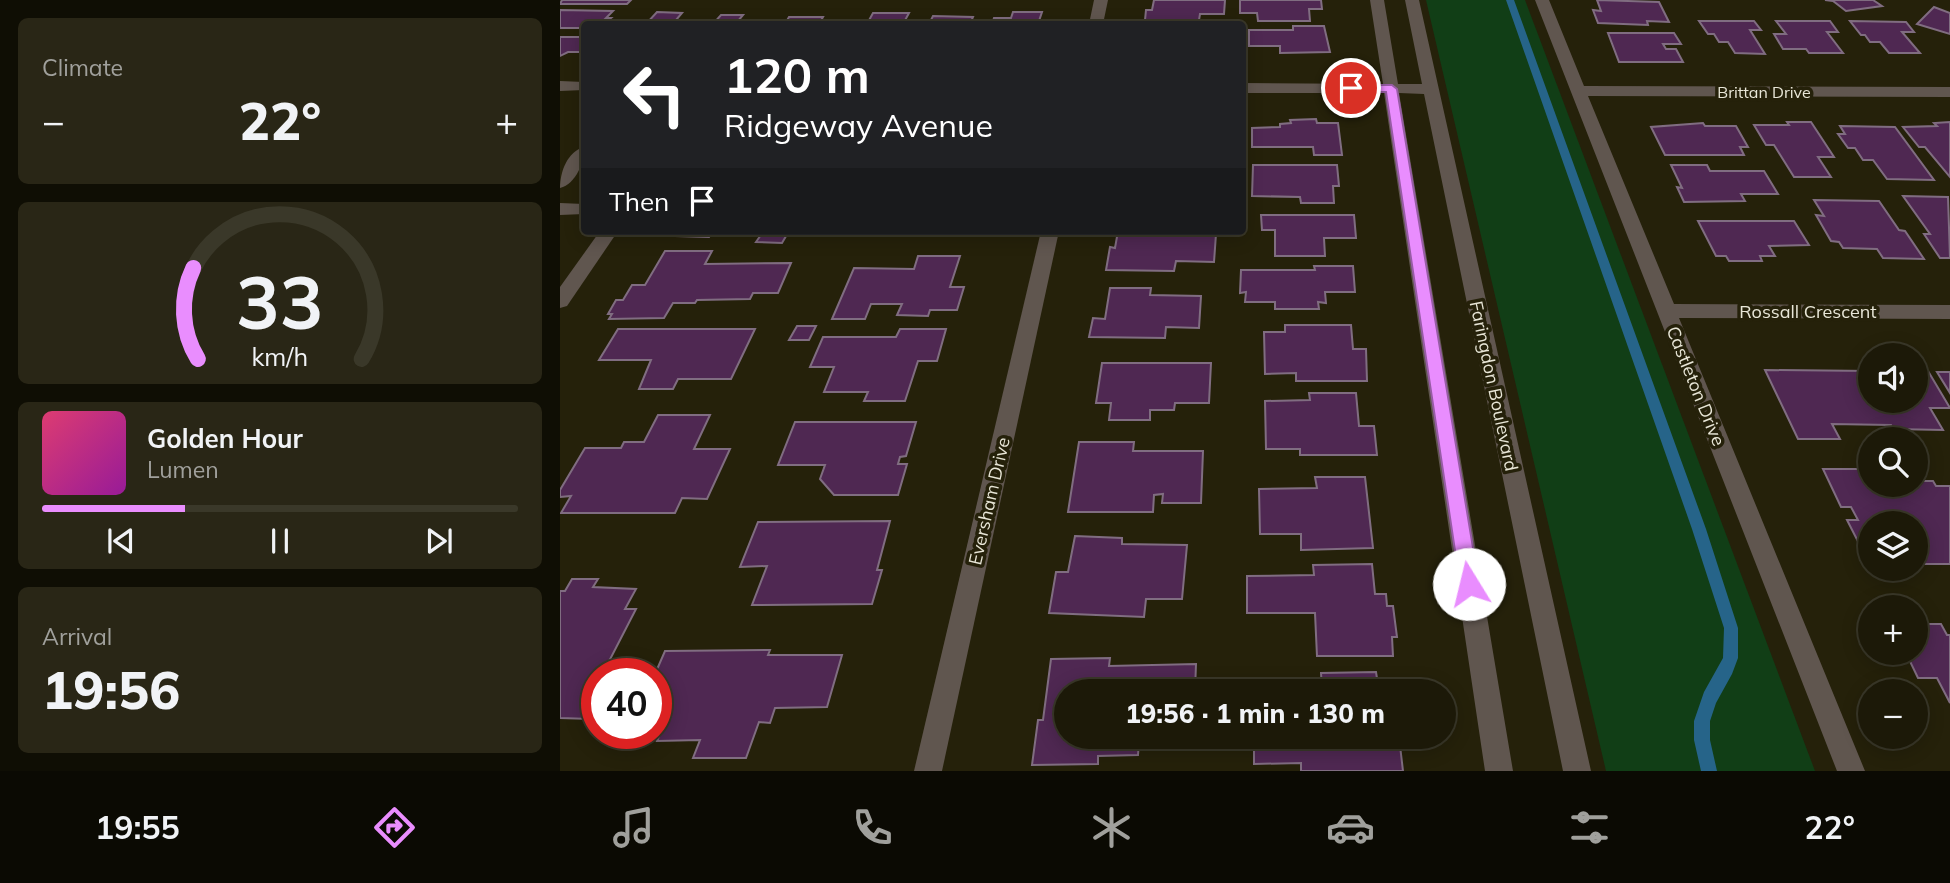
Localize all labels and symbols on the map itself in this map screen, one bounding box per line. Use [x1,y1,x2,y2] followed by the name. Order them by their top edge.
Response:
[1321,58,1381,118] pin
[1717,82,1811,102] street label: Brittan Drive
[1465,299,1523,473] street label: Faringdon Boulevard
[1739,300,1877,323] street label: Rossall Crescent
[1662,323,1730,449] street label: Castleton Drive
[963,435,1015,567] street label: Eversham Drive
[1432,547,1506,621] position arrow
[581,658,672,749] speed limit sign: 40

